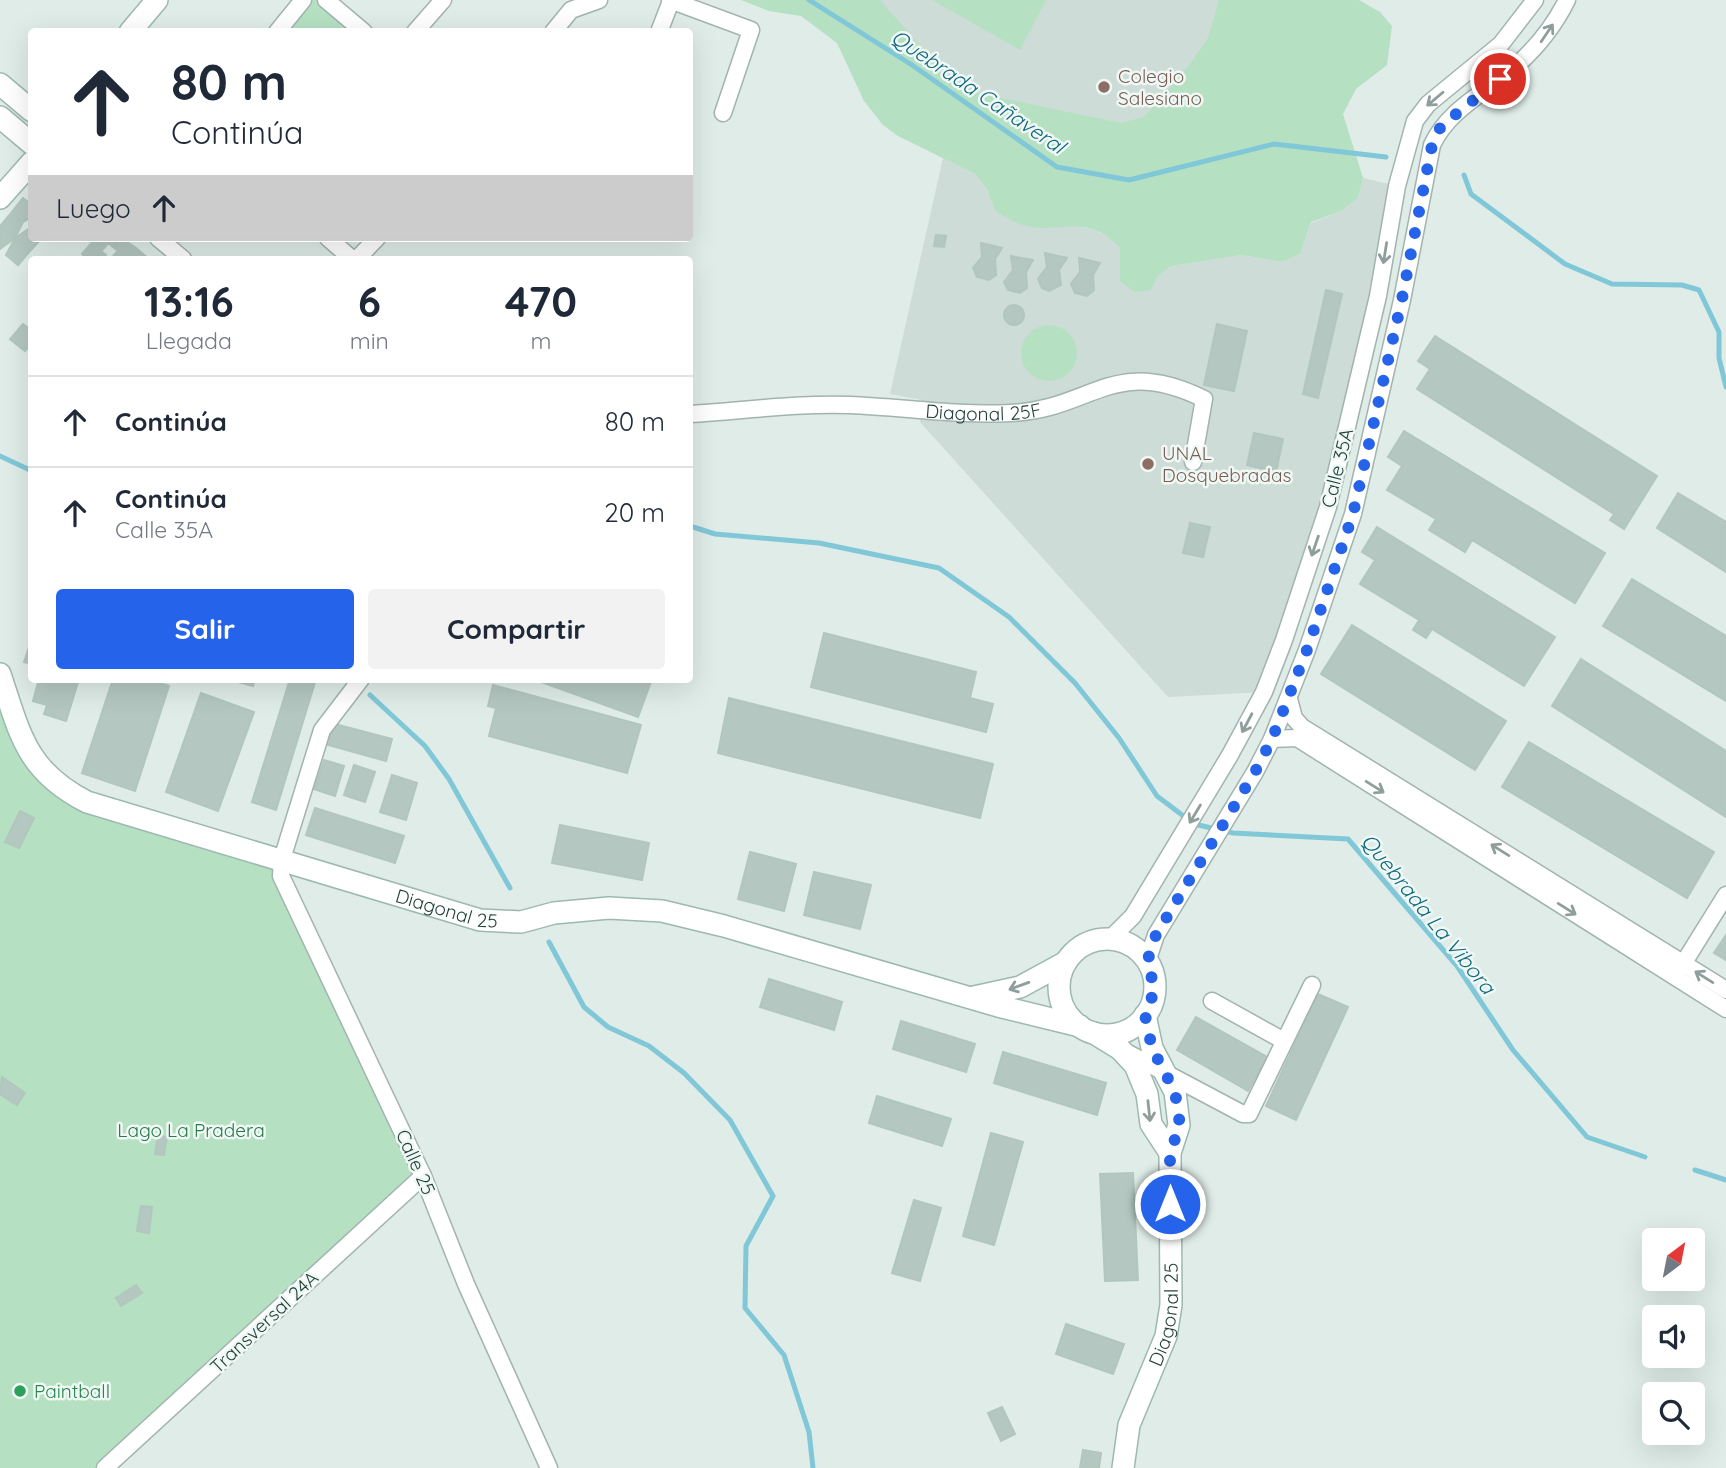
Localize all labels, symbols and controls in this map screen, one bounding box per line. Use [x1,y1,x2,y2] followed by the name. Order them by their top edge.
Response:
[887,23,1072,160] water label: Quebrada Cañaveral
[1539,24,1554,43] one-way arrow
[1470,49,1530,109] pin
[171,51,287,112] text: 80 m
[56,56,147,147] icon: ahead
[1481,60,1519,98] icon: arrive
[1118,64,1202,110] place label: Colegio Salesiano
[1096,79,1112,95] marker: Colegio Salesiano
[1427,92,1445,107] one-way arrow
[171,112,304,152] text: Continúa
[145,189,183,227] icon: ahead
[56,192,131,225] text: Luego
[1378,241,1391,264] one-way arrow
[144,275,234,328] text: 13:16
[358,275,381,328] text: 6
[505,275,577,328] text: 470
[146,326,232,355] text: Llegada
[350,326,389,355] text: min
[530,326,551,355] text: m
[925,397,1043,426] street label: Diagonal 25F
[56,403,94,441] icon: ahead
[115,405,227,438] text: Continúa
[605,405,665,438] text: 80 m
[1316,426,1358,510] street label: Calle 35A
[1162,441,1291,487] place label: UNAL Dosquebradas
[1140,456,1156,472] marker: UNAL Dosquebradas
[115,482,227,515] text: Continúa
[56,494,94,532] icon: ahead
[604,496,665,529] text: 20 m
[115,515,213,544] text: Calle 35A
[1308,534,1320,556] one-way arrow
[56,589,354,669] button: Salir
[368,589,665,669] button: Compartir
[1240,713,1254,733] one-way arrow
[1364,781,1384,795] one-way arrow
[1188,803,1202,823] one-way arrow
[1356,828,1502,1000] water label: Quebrada La Vibora
[1491,842,1510,857] one-way arrow
[393,883,498,933] street label: Diagonal 25
[1557,901,1576,916] one-way arrow
[1695,969,1715,983] one-way arrow
[1009,981,1031,994] one-way arrow
[1143,1099,1156,1122] one-way arrow
[117,1118,265,1142] park label: Lago La Pradera
[391,1125,441,1199] street label: Calle 25
[1133,1167,1207,1241] position arrow
[1642,1228,1704,1292] north arrow
[1642,1228,1705,1445] map controls
[1143,1263,1183,1370] street label: Diagonal 25
[205,1266,323,1378] street label: Transversal 24A
[1642,1305,1705,1368] button: sound
[34,1379,110,1403] place label: Paintball
[1642,1382,1705,1445] button: search
[12,1383,28,1399] marker: Paintball

